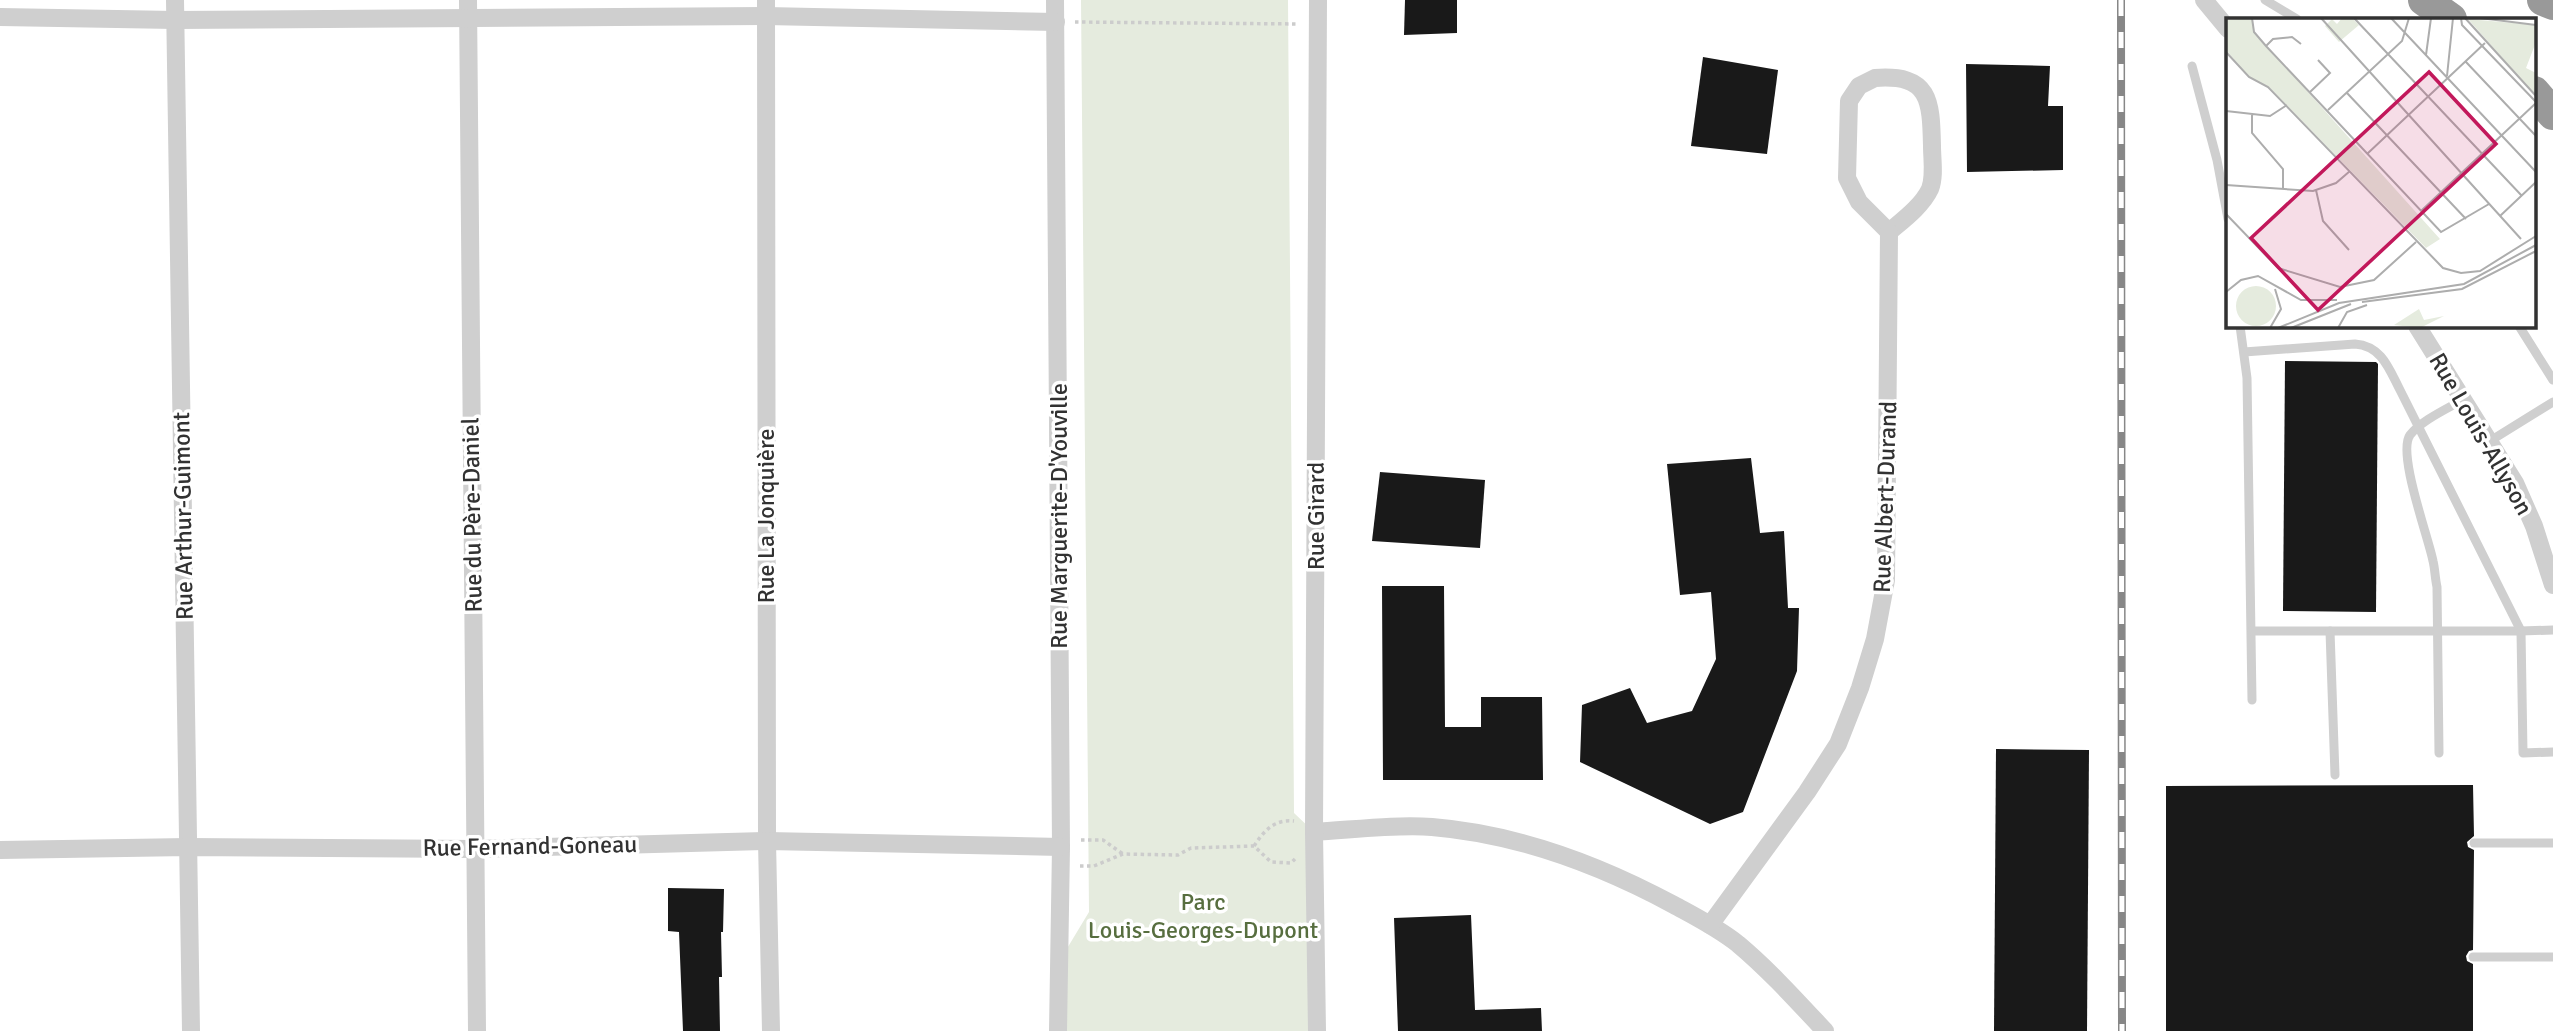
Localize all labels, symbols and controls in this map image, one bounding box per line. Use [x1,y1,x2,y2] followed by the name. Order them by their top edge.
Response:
[2226,18,2536,327] inset map
[2422,348,2540,520] street label: Rue Louis-Allyson
[1044,383,1074,649] street label: Rue Marguerite-D'Youville
[1867,401,1903,593] street label: Rue Albert-Durand
[166,412,200,620] street label: Rue Arthur-Guimont
[455,417,489,613] street label: Rue du Père-Daniel
[751,429,781,603] street label: Rue La Jonquière
[1301,462,1331,570] street label: Rue Girard
[422,829,638,863] street label: Rue Fernand-Goneau
[1088,887,1318,945] park label: Parc Louis-Georges-Dupont

